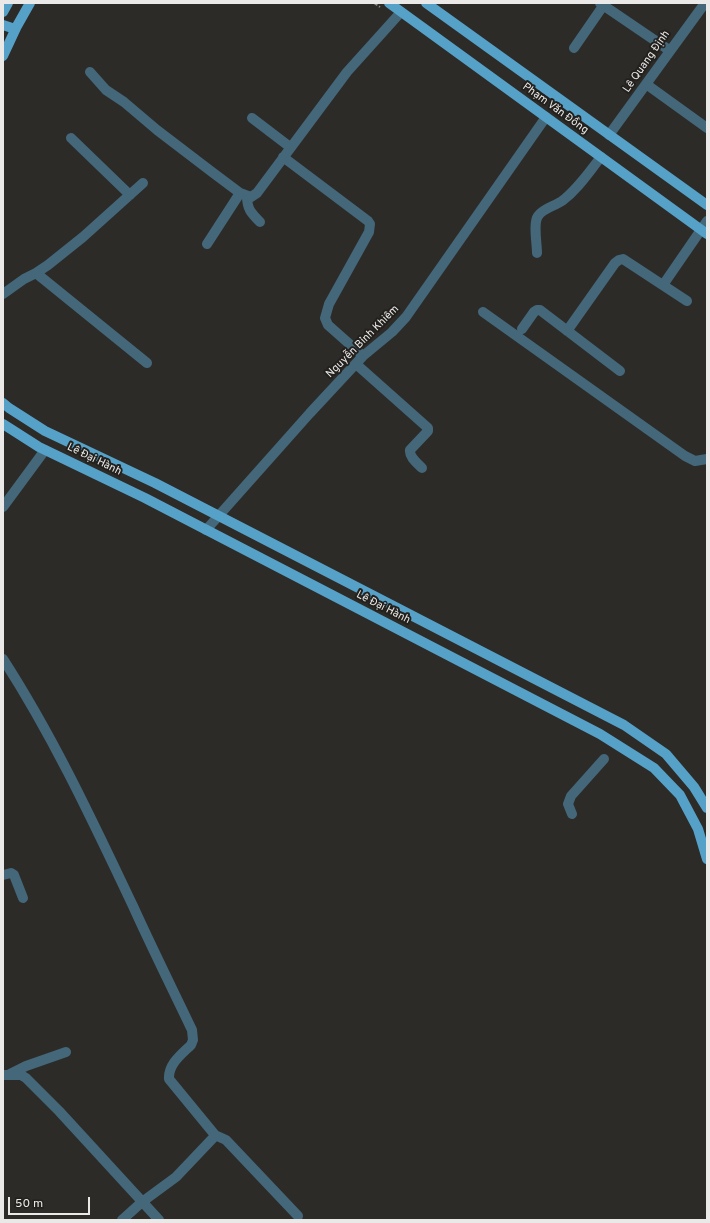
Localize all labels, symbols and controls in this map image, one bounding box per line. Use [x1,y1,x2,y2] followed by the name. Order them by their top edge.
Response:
[621,28,673,96] street label: Lê Quang Định
[519,81,591,137] street label: Phạm Văn Đồng
[324,303,402,381] street label: Nguyễn Bỉnh Khiêm
[65,441,123,479] street label: Lê Đại Hành
[354,589,412,627] street label: Lê Đại Hành
[10,1189,92,1215] scale bar
[15,1196,43,1212] text: 50 m

